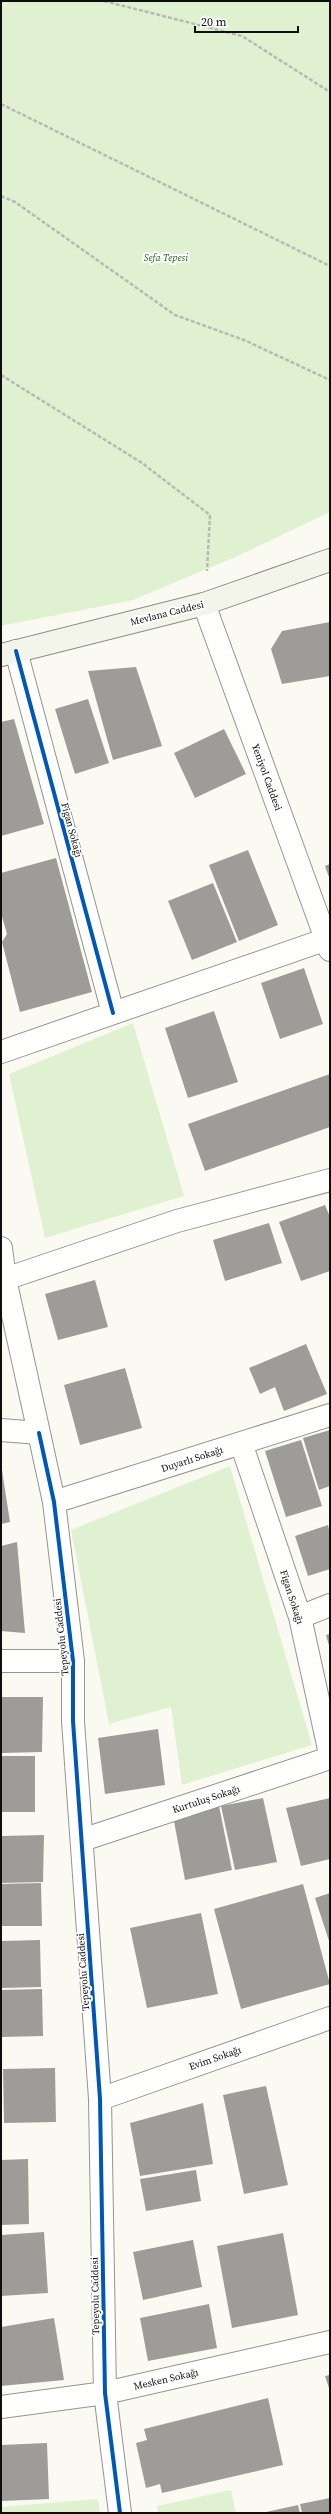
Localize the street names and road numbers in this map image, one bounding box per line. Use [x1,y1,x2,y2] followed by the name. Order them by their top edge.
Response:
[129,598,205,628] street label: Mevlana Caddesi
[249,742,285,812] street label: Yeniyol Caddesi
[58,801,86,859] street label: Figan Sokağı
[159,1443,225,1475] street label: Duyarlı Sokağı
[277,1568,307,1626] street label: Figan Sokağı
[50,1598,72,1676] street label: Tepeyolu Caddesi
[171,1782,241,1816] street label: Kurtuluş Sokağı
[74,1933,92,2011] street label: Tepeyolu Caddesi
[187,2043,243,2073] street label: Evim Sokağı
[88,2257,102,2335] street label: Tepeyolu Caddesi
[132,2365,200,2393] street label: Mesken Sokağı

